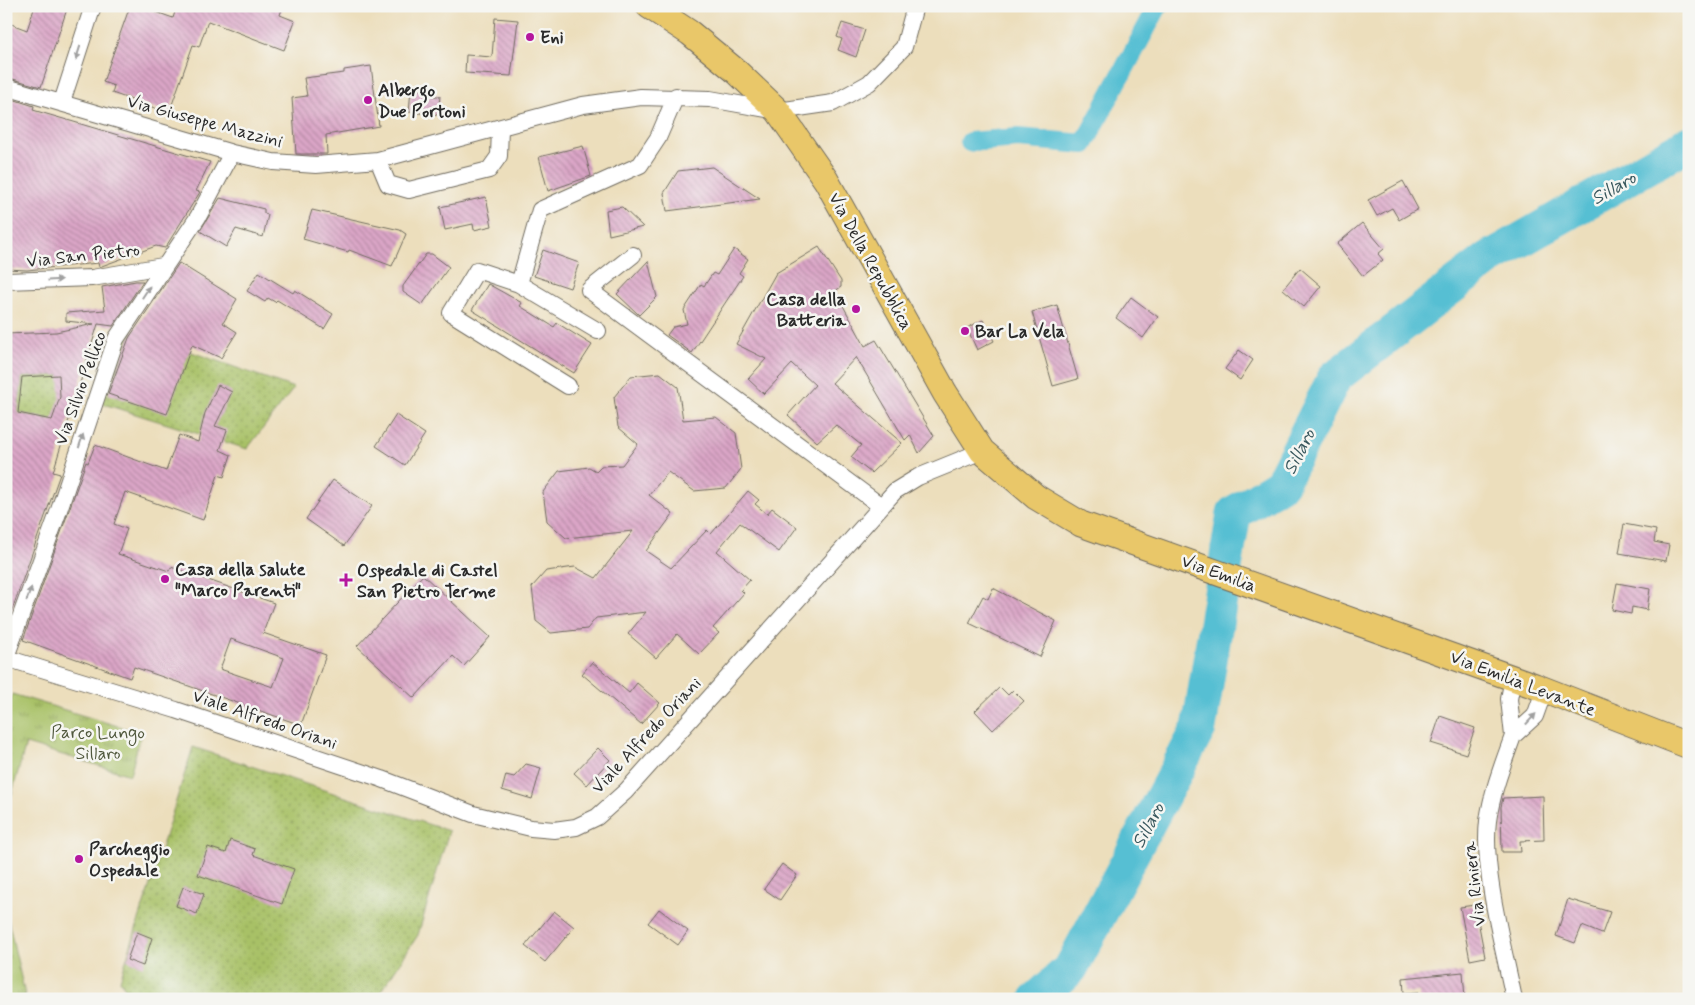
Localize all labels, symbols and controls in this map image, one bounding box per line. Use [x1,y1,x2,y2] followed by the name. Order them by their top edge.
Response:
[540,26,564,50] place label: Eni
[524,31,536,43] marker: Eni
[74,45,81,60] one-way arrow
[378,79,466,124] place label: Albergo Due Portoni
[124,90,285,154] street label: Via Giuseppe Mazzini
[362,94,374,106] marker: Albergo Due Portoni
[1587,165,1641,211] water label: Sillaro
[822,188,918,335] street label: Via Della Repubblica
[25,238,141,274] street label: Via San Pietro
[47,276,63,284] one-way arrow
[141,286,150,299] one-way arrow
[766,288,847,333] place label: Casa della Batteria
[850,303,862,315] marker: Casa della Batteria
[975,320,1065,344] place label: Bar La Vela
[959,325,971,337] marker: Bar La Vela
[49,328,113,449] street label: Via Silvio Pellico
[1277,424,1322,479] water label: Sillaro
[78,433,85,448] one-way arrow
[1178,549,1259,599] street label: Via Emilia
[175,558,305,603] place label: Casa della salute "Marco Parenti"
[357,559,498,604] place label: Ospedale di Castel San Pietro Terme
[159,573,171,585] marker: Casa della salute "Marco Parenti"
[339,573,353,587] marker: Ospedale di Castel San Pietro Terme
[26,587,33,602] one-way arrow
[1446,645,1599,723] street label: Via Emilia Levante
[586,672,707,799] street label: Viale Alfredo Oriani
[189,684,340,756] street label: Viale Alfredo Oriani
[1525,713,1537,725] one-way arrow
[51,721,145,766] park label: Parco Lungo Sillaro
[1126,798,1171,853] water label: Sillaro
[89,838,170,883] place label: Parcheggio Ospedale
[1458,840,1492,928] street label: Via Riniera
[73,853,85,865] marker: Parcheggio Ospedale

